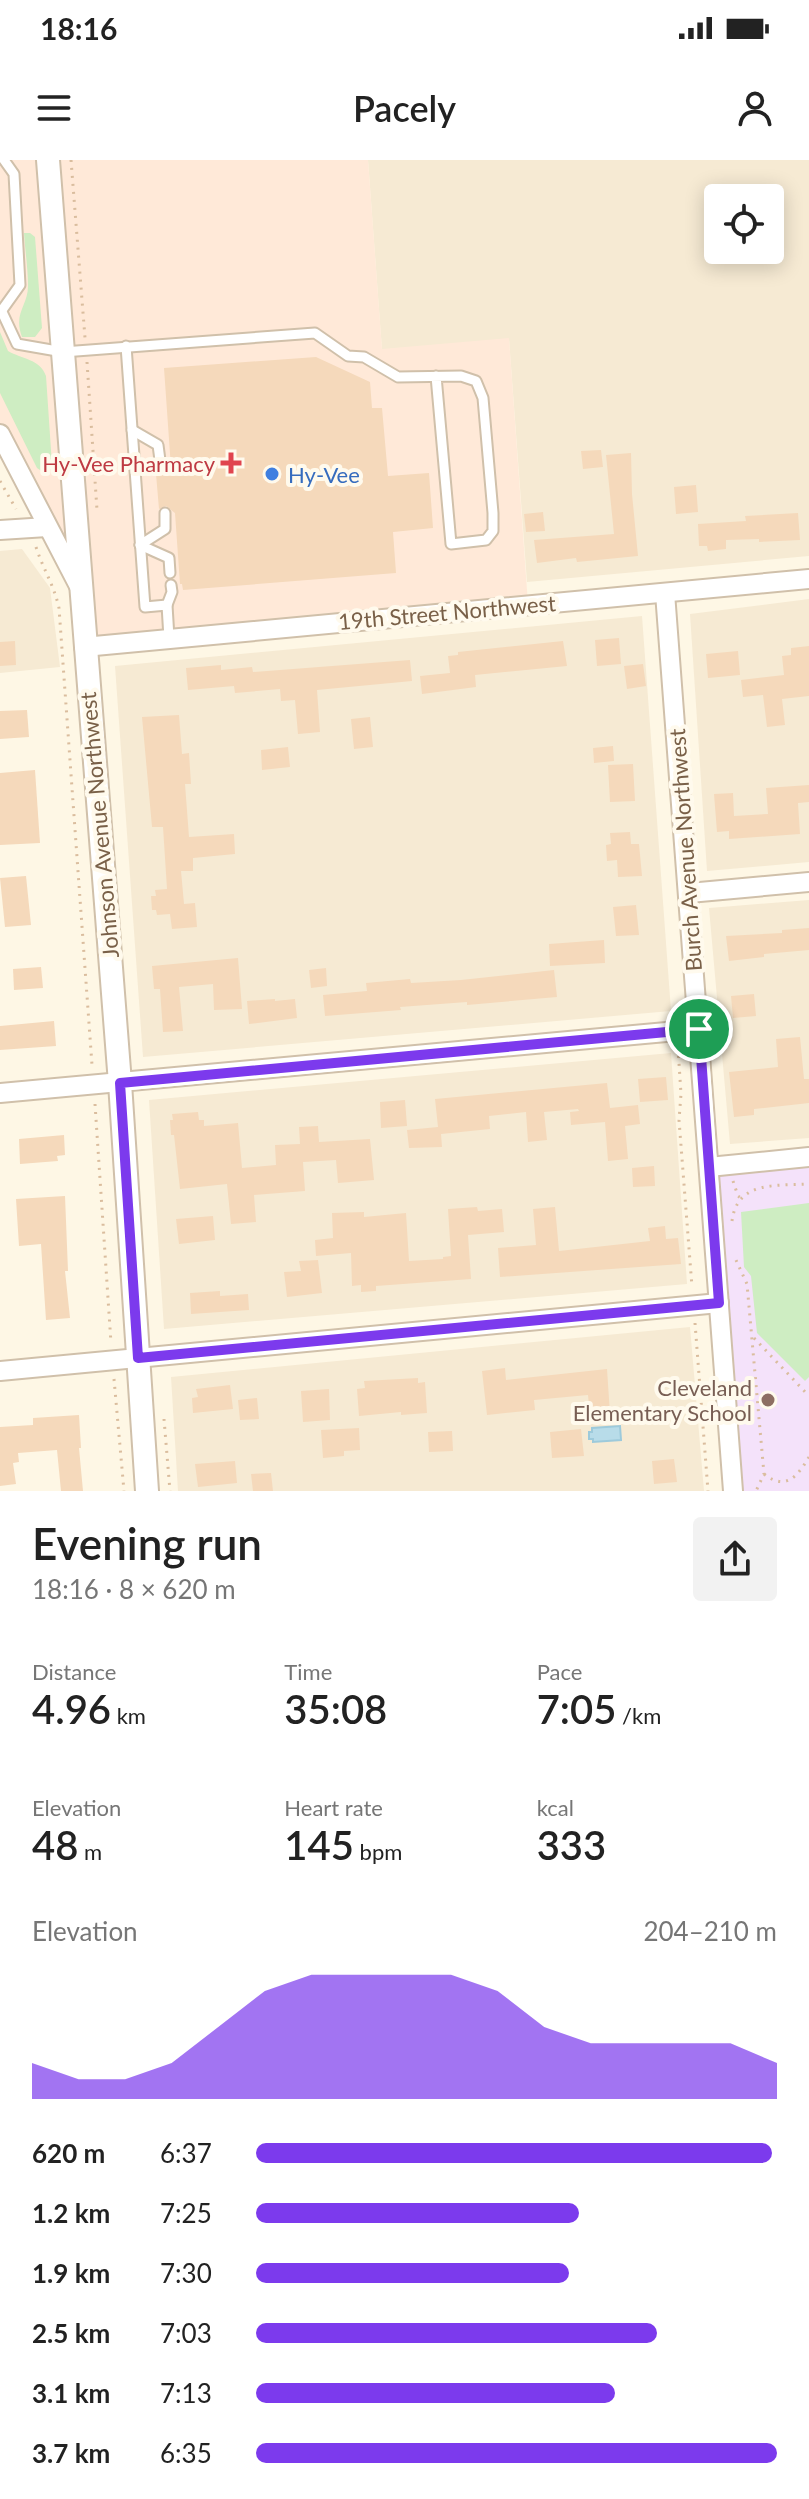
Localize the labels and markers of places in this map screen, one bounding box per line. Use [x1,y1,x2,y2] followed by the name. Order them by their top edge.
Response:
[42,450,216,477] place label: Hy-Vee Pharmacy
[222,454,240,472] marker: Hy-Vee Pharmacy
[288,461,360,488] place label: Hy-Vee
[263,465,281,483] marker: Hy-Vee
[665,995,733,1063] pin
[573,1374,752,1426] place label: Cleveland Elementary School
[759,1391,777,1409] marker: Cleveland Elementary School

